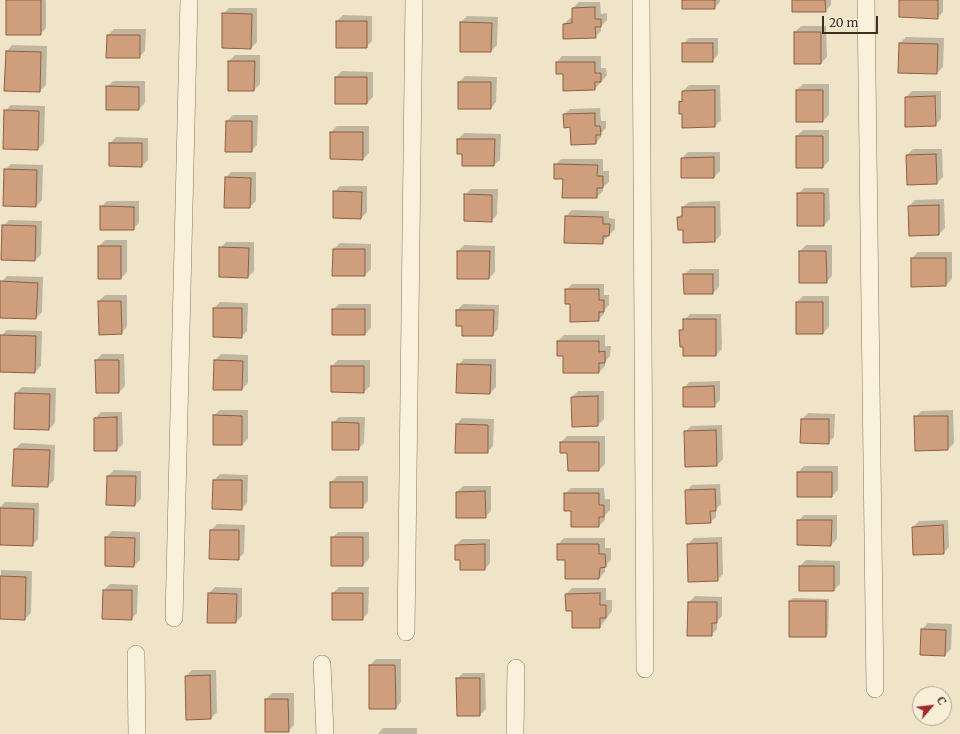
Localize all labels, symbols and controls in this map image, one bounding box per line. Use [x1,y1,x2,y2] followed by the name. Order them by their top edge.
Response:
[824,8,880,34] scale bar
[829,15,858,30] text: 20 m
[912,686,952,726] north arrow
[934,694,950,707] text: С

